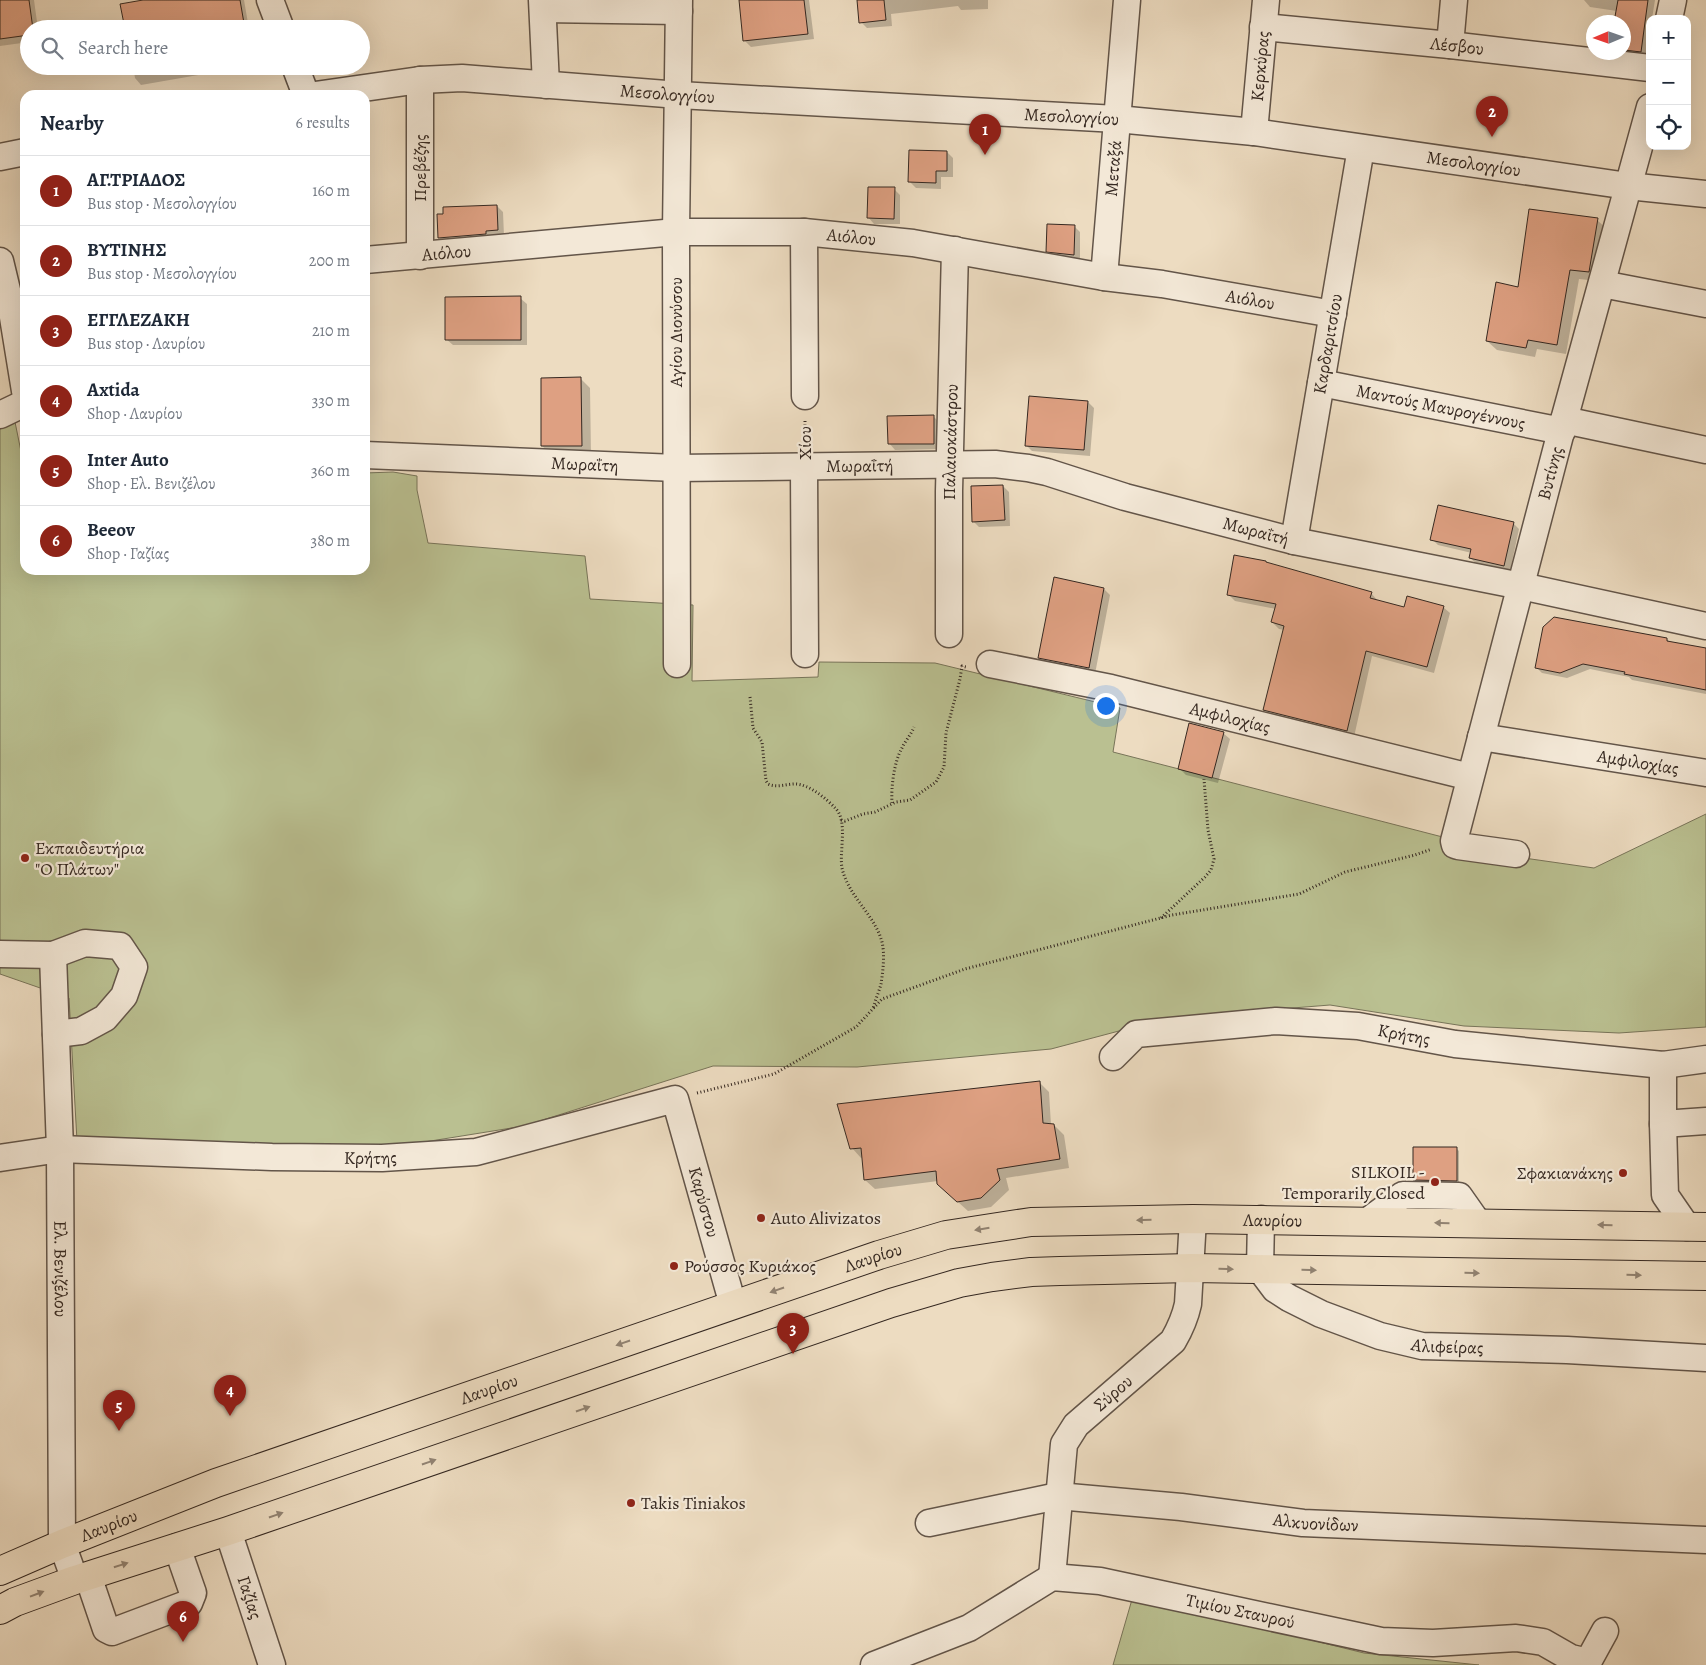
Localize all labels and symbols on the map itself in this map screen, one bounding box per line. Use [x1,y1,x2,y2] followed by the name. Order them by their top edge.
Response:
[1586,15,1631,60] north arrow
[1245,30,1275,103] street label: Κερκύρας
[1428,31,1485,61] street label: Λέσβου
[619,78,715,109] street label: Μεσολογγίου
[1476,96,1508,137] pin: 2
[1024,102,1120,131] street label: Μεσολογγίου
[969,114,1001,155] pin: 1
[408,134,432,202] street label: Πρεβέζης
[1099,139,1127,198] street label: Μεταξά
[1425,145,1522,182] street label: Μεσολογγίου
[825,222,877,251] street label: Αιόλου
[420,238,472,267] street label: Αιόλου
[664,277,688,388] street label: Αγίου Διονύσου
[1223,283,1277,316] street label: Αιόλου
[1307,292,1348,396] street label: Καρδαριτσίου
[1354,378,1527,435] street label: Μαντούς Μαυρογέννους
[937,384,964,500] street label: Παλαιοκάστρου
[793,426,817,460] street label: Χίου
[1532,444,1569,503] street label: Βυτίνης
[551,451,619,478] street label: Μωραΐτη
[826,453,894,478] street label: Μωραΐτή
[1220,511,1291,551] street label: Μωραΐτή
[1093,693,1119,719] your location
[1186,696,1273,739] street label: Αμφιλοχίας
[1594,744,1681,780] street label: Αμφιλοχίας
[35,836,145,881] place label: Εκπαιδευτήρια "Ο Πλάτων"
[19,852,31,864] marker: Εκπαιδευτήρια "Ο Πλάτων"
[1376,1018,1432,1051] street label: Κρήτης
[344,1145,397,1170] street label: Κρήτης
[1282,1160,1425,1205] place label: SILKOIL - Temporarily Closed
[1517,1161,1613,1185] place label: Σφακιανάκης
[683,1164,725,1240] street label: Καρύστου
[1617,1167,1629,1179] marker: Σφακιανάκης
[1429,1176,1441,1188] marker: SILKOIL - Temporarily Closed
[770,1206,881,1230] place label: Auto Alivizatos
[1242,1208,1303,1233] street label: Λαυρίου
[755,1212,767,1224] marker: Auto Alivizatos
[1136,1216,1152,1224] one-way arrow
[1434,1218,1450,1226] one-way arrow
[48,1221,73,1317] street label: Ελ. Βενιζέλου
[1597,1221,1613,1229] one-way arrow
[974,1225,990,1233] one-way arrow
[840,1237,905,1278] street label: Λαυρίου
[684,1254,816,1278] place label: Ρούσσος Κυριάκος
[668,1260,680,1272] marker: Ρούσσος Κυριάκος
[1218,1265,1234,1273] one-way arrow
[1301,1266,1317,1274] one-way arrow
[1464,1269,1480,1277] one-way arrow
[1626,1271,1642,1279] one-way arrow
[769,1286,784,1294] one-way arrow
[777,1313,809,1354] pin: 3
[1408,1332,1484,1360] street label: Αλιφείρας
[615,1339,630,1347] one-way arrow
[456,1368,521,1410] street label: Λαυρίου
[1088,1369,1138,1417] street label: Σύρου
[214,1375,246,1416] pin: 4
[103,1390,135,1431] pin: 5
[576,1405,591,1413] one-way arrow
[422,1458,437,1465] one-way arrow
[641,1491,746,1515] place label: Takis Tiniakos
[625,1497,637,1509] marker: Takis Tiniakos
[76,1503,141,1548] street label: Λαυρίου
[1271,1507,1359,1537] street label: Αλκυονίδων
[268,1510,283,1518] one-way arrow
[114,1561,129,1569] one-way arrow
[232,1573,268,1622] street label: Γαζίας
[1183,1588,1297,1634] street label: Τιμίου Σταυρού
[30,1590,45,1598] one-way arrow
[167,1601,199,1642] pin: 6

